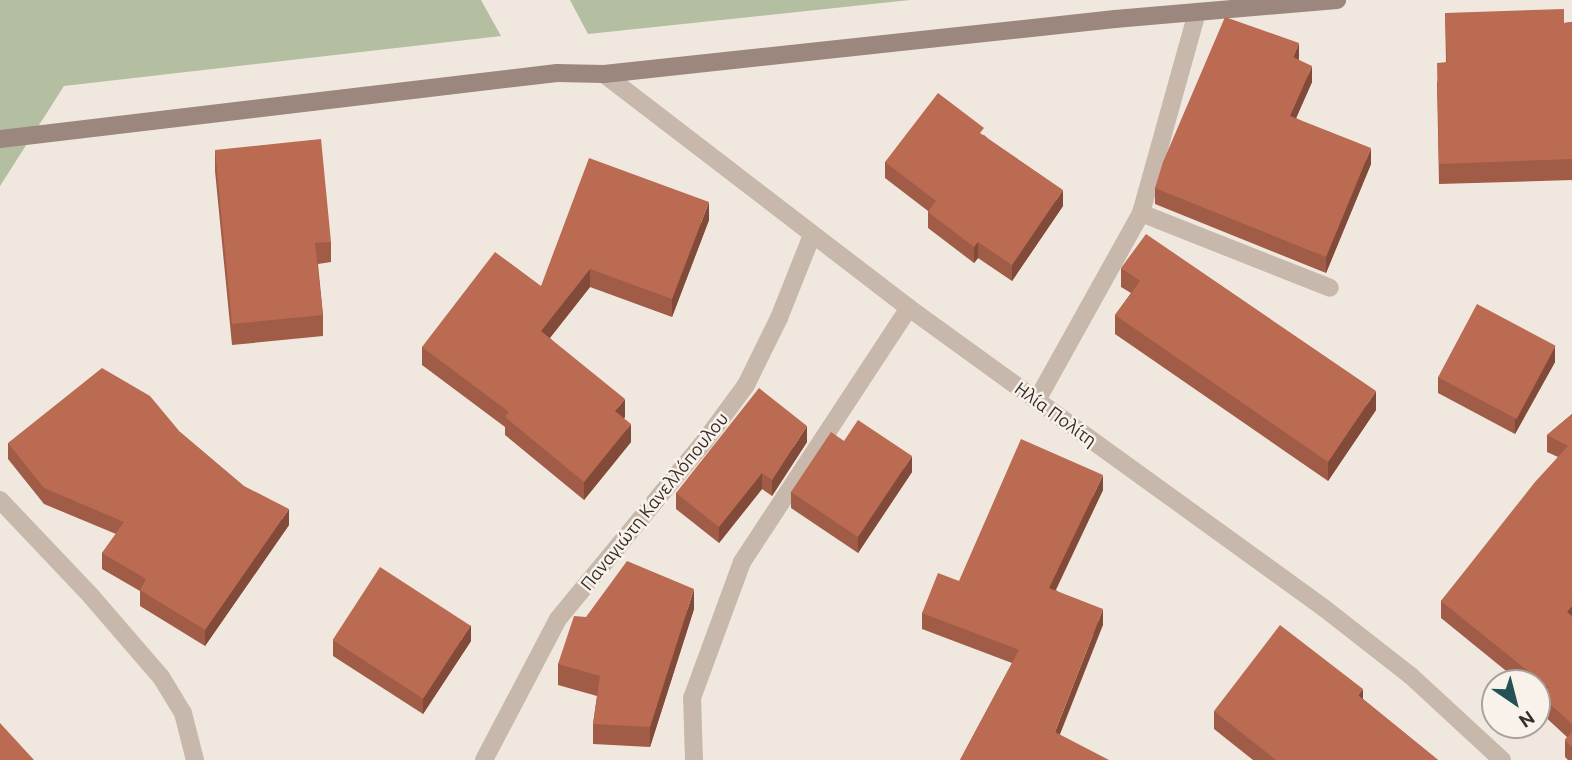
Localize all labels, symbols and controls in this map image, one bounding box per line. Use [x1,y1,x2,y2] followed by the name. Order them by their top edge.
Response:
[1011,377,1101,451] street label: Ηλία Πολίτη
[576,408,732,594] street label: Παναγιώτη Κανελλόπουλου
[1481,669,1551,739] north arrow
[1515,706,1539,733] text: N

